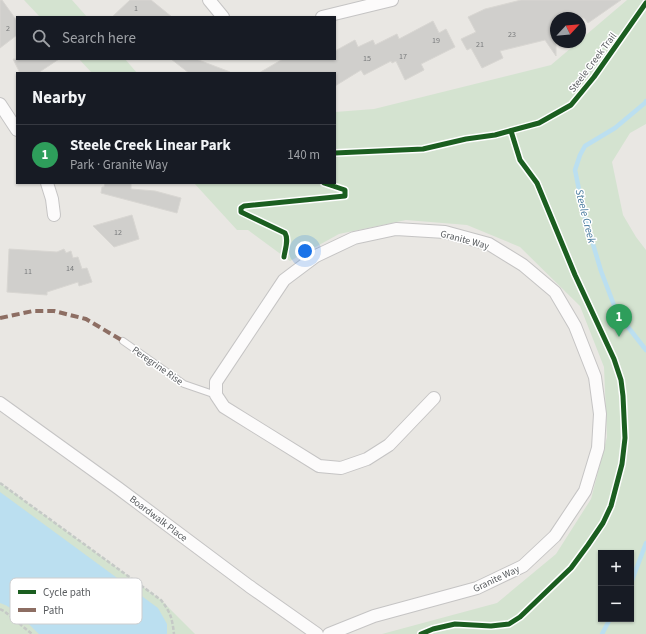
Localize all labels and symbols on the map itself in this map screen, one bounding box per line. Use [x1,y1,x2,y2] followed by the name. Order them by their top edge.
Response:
[134,3,138,14] house number: 1
[550,12,586,48] north arrow
[6,23,10,34] house number: 2
[508,29,516,40] house number: 23
[566,29,620,96] street label: Steele Creek Trail
[432,35,440,46] house number: 19
[476,39,484,50] house number: 21
[399,51,407,62] house number: 17
[363,53,371,64] house number: 15
[572,187,600,245] water label: Steele Creek
[114,227,122,238] house number: 12
[439,227,491,253] street label: Granite Way
[295,241,315,261] your location
[66,263,74,274] house number: 14
[24,266,32,277] house number: 11
[606,304,632,337] pin: 1
[129,343,186,389] street label: Peregrine Rise
[127,492,190,545] street label: Boardwalk Place
[471,562,522,596] street label: Granite Way
[10,578,142,624] legend
[43,585,91,600] text: Cycle path
[43,603,64,618] text: Path

